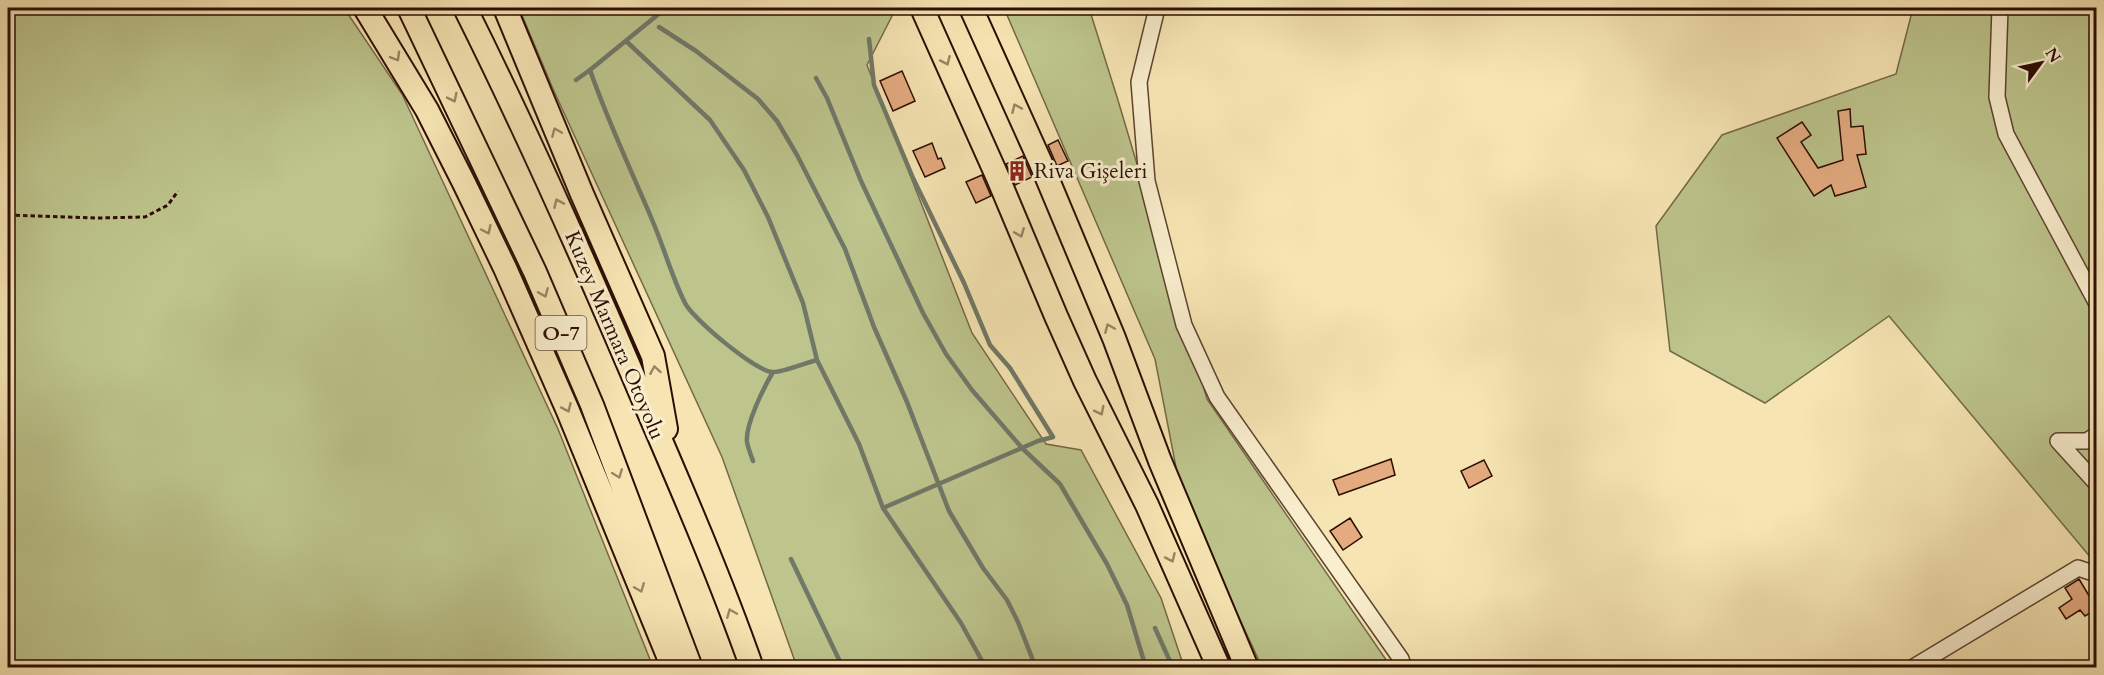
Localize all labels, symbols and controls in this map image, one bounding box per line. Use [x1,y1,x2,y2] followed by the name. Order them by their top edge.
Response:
[2011,33,2071,93] north arrow
[2040,44,2066,67] text: N
[389,51,400,61] one-way arrow
[939,54,951,65] one-way arrow
[445,91,457,102] one-way arrow
[1011,103,1023,114] one-way arrow
[551,127,563,138] one-way arrow
[1034,157,1147,186] place label: Riva Gişeleri
[1005,159,1029,183] building icon: Riva Gişeleri
[553,199,565,210] one-way arrow
[479,223,491,234] one-way arrow
[557,226,672,444] street label: Kuzey Marmara Otoyolu
[1013,226,1025,237] one-way arrow
[537,287,549,298] one-way arrow
[536,316,586,350] road number: O-7
[1104,323,1116,334] one-way arrow
[649,365,662,375] one-way arrow
[560,401,572,412] one-way arrow
[1092,404,1104,415] one-way arrow
[611,468,623,479] one-way arrow
[1164,552,1176,563] one-way arrow
[633,582,645,593] one-way arrow
[726,608,738,619] one-way arrow

